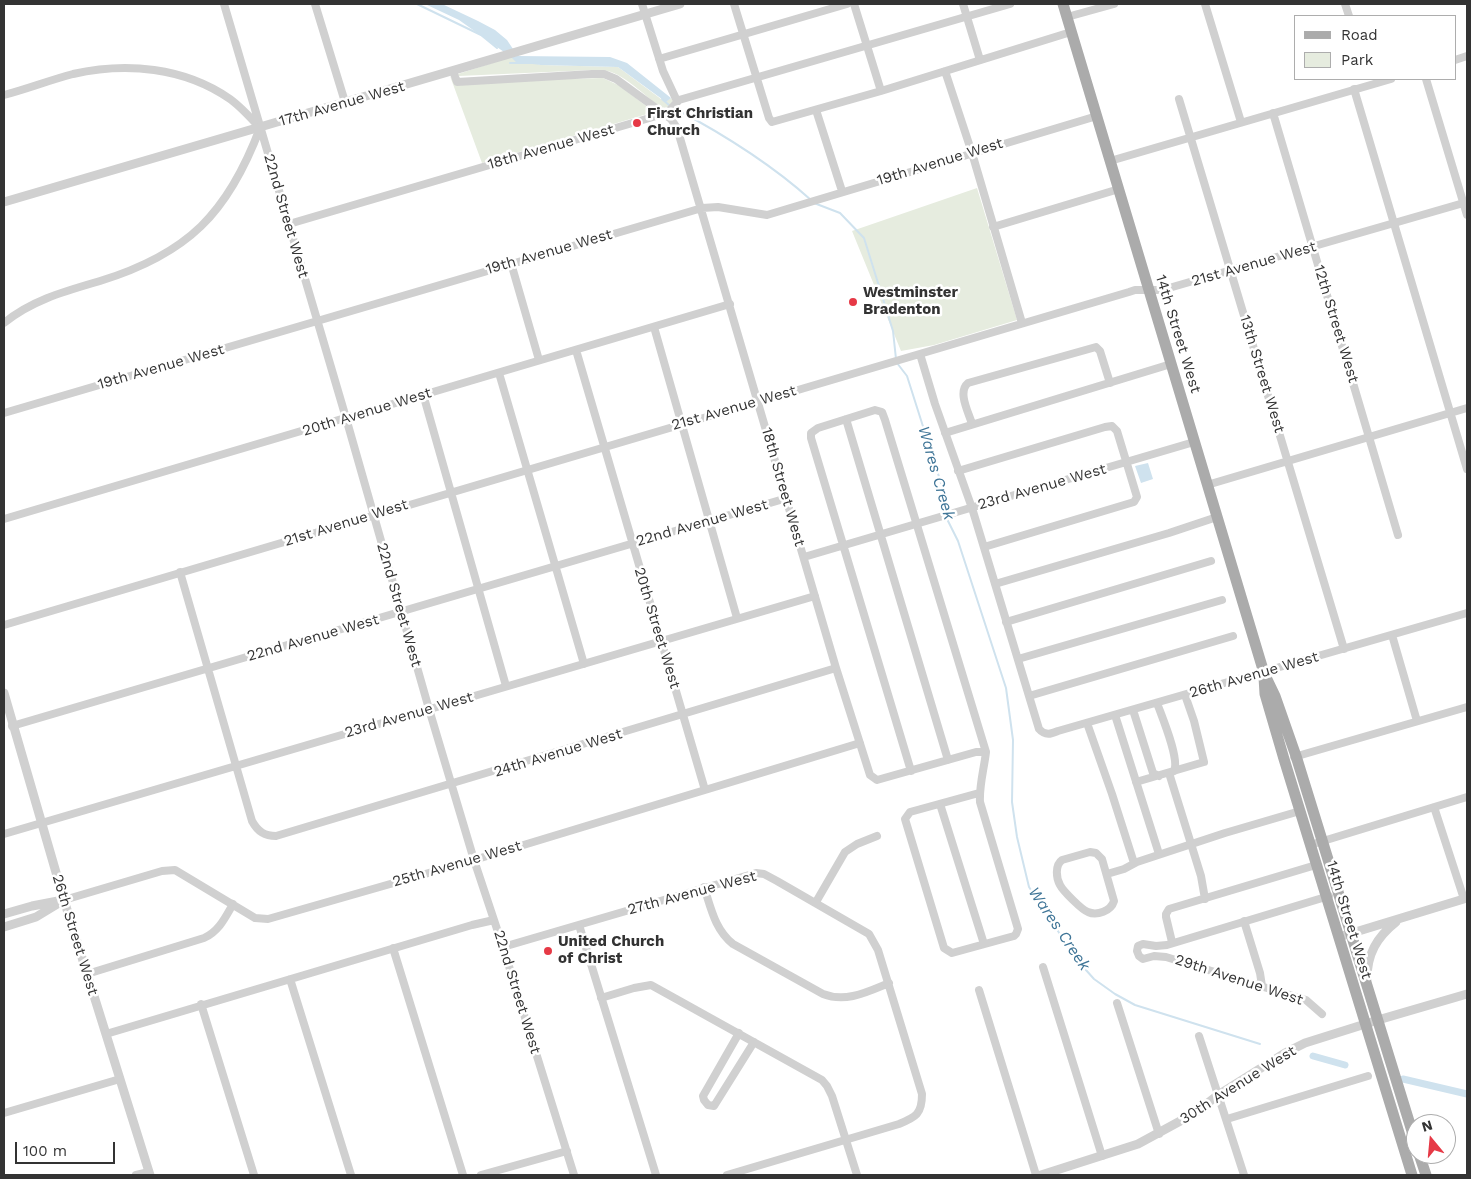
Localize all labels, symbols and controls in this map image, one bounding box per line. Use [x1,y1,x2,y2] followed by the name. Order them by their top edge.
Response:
[1294,15,1456,80] legend
[1341,26,1378,44] text: Road
[1341,51,1373,69] text: Park
[277,77,407,131] street label: 17th Avenue West
[647,105,753,140] place label: First Christian Church
[631,117,643,129] marker: First Christian Church
[486,120,616,174] street label: 18th Avenue West
[875,134,1005,190] street label: 19th Avenue West
[260,152,312,280] street label: 22nd Street West
[484,225,614,279] street label: 19th Avenue West
[1190,238,1318,290] street label: 21st Avenue West
[1310,263,1362,385] street label: 12th Street West
[1151,273,1205,395] street label: 14th Street West
[863,284,958,319] place label: Westminster Bradenton
[847,296,859,308] marker: Westminster Bradenton
[1236,313,1288,435] street label: 13th Street West
[96,340,226,394] street label: 19th Avenue West
[670,382,798,434] street label: 21st Avenue West
[300,384,434,440] street label: 20th Avenue West
[913,424,959,522] water label: Wares Creek
[757,426,809,548] street label: 18th Street West
[976,460,1108,514] street label: 23rd Avenue West
[282,496,410,550] street label: 21st Avenue West
[634,496,770,550] street label: 22nd Avenue West
[373,541,425,669] street label: 22nd Street West
[630,565,684,691] street label: 20th Street West
[245,611,381,665] street label: 22nd Avenue West
[1187,648,1321,702] street label: 26th Avenue West
[343,688,475,742] street label: 23rd Avenue West
[492,725,624,781] street label: 24th Avenue West
[391,837,523,891] street label: 25th Avenue West
[1322,859,1376,981] street label: 14th Street West
[626,867,758,919] street label: 27th Avenue West
[48,872,102,998] street label: 26th Street West
[1024,884,1094,974] water label: Wares Creek
[490,928,544,1056] street label: 22nd Street West
[558,933,664,968] place label: United Church of Christ
[542,945,554,957] marker: United Church of Christ
[1173,951,1305,1009] street label: 29th Avenue West
[1177,1042,1299,1128] street label: 30th Avenue West
[1406,1114,1456,1164] north arrow
[1420,1116,1434,1135] text: N
[18,1132,118,1164] scale bar
[23,1142,67,1160] text: 100 m

